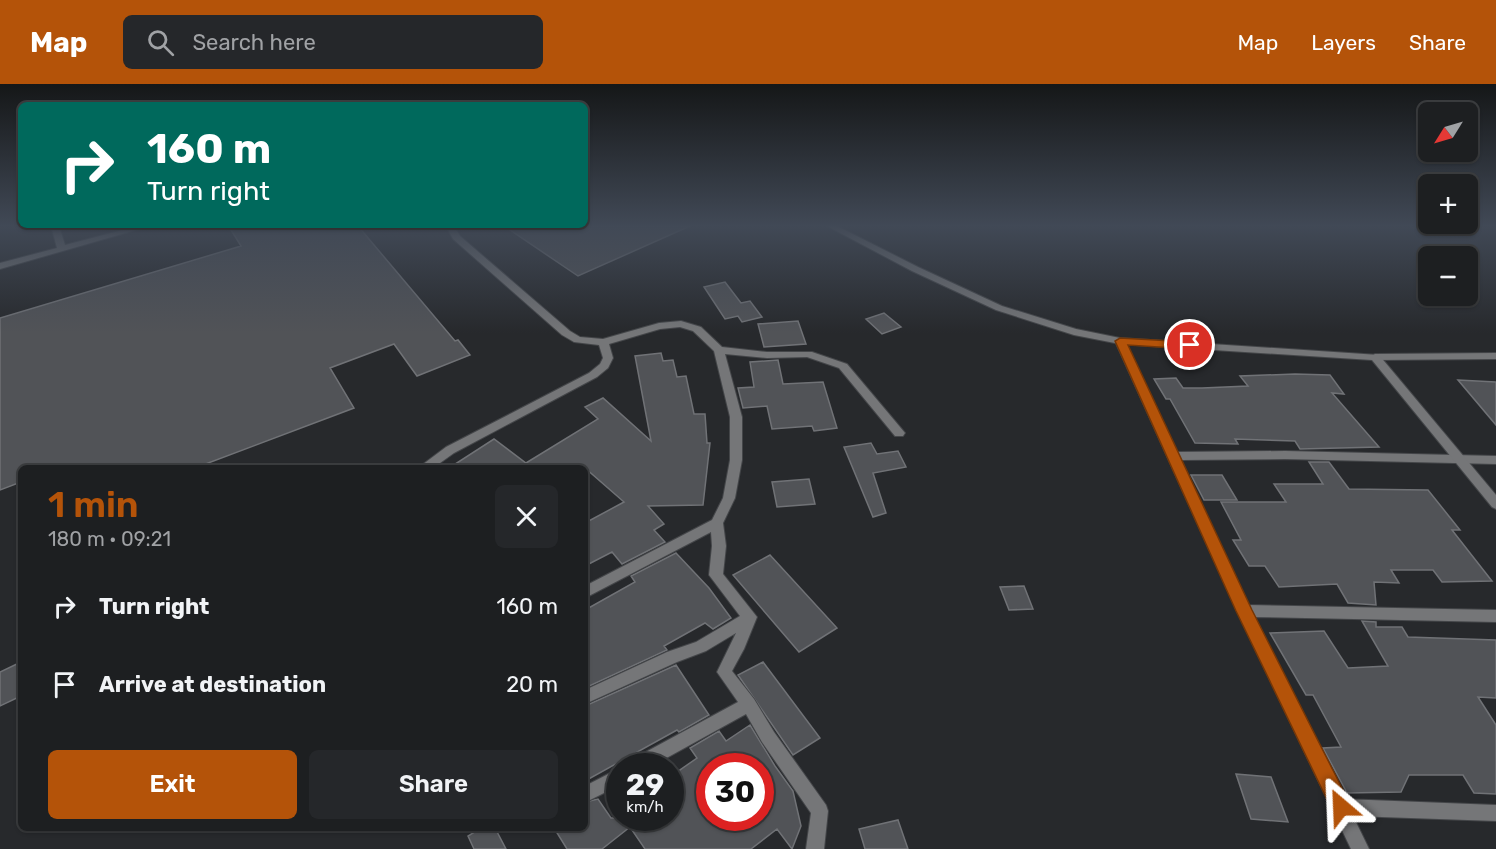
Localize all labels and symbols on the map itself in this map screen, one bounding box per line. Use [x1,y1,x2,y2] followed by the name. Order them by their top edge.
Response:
[1418,102,1478,162] north arrow
[1164,319,1215,370] pin
[696,753,774,831] speed limit sign: 30
[1309,775,1373,839] position arrow

